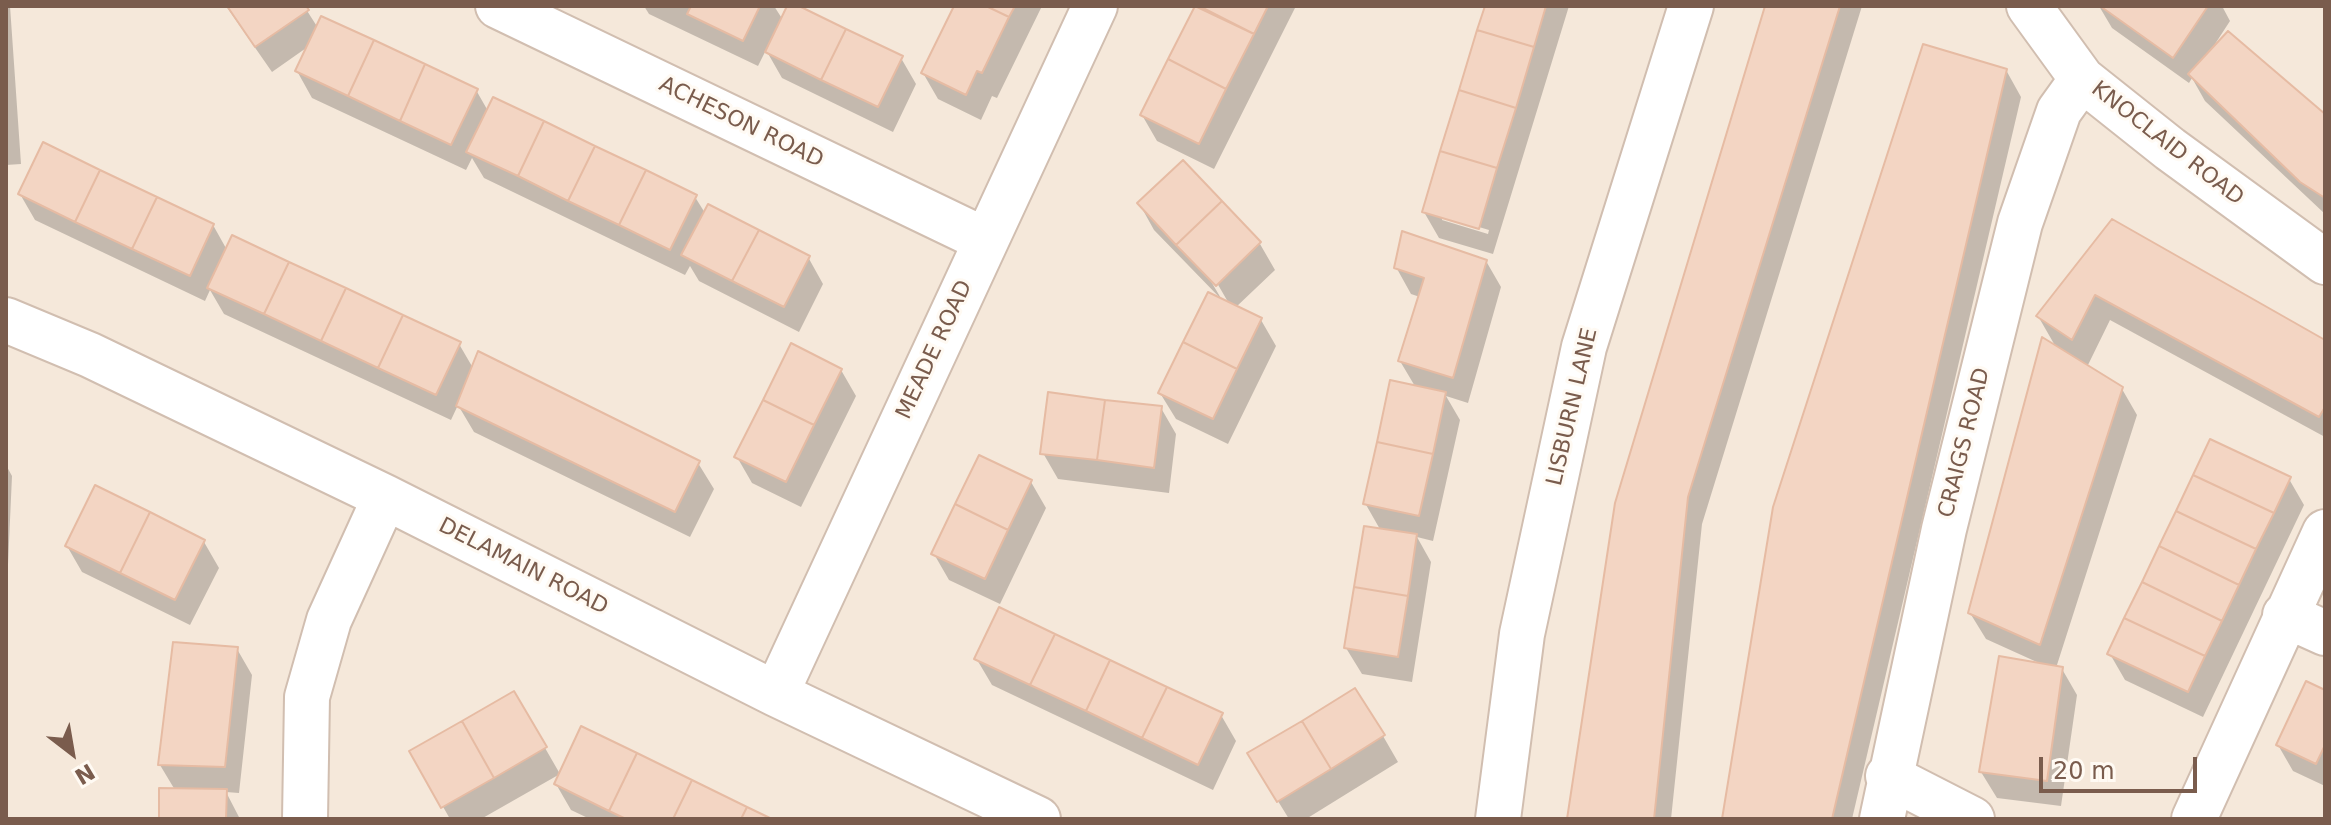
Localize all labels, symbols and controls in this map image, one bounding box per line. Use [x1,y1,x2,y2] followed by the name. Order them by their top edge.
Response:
[655,72,827,174] street label: ACHESON ROAD
[2086,76,2248,212] street label: KNOCLAID ROAD
[891,276,979,424] street label: MEADE ROAD
[1542,326,1604,488] street label: LISBURN LANE
[1934,365,1996,521] street label: CRAIGS ROAD
[434,513,612,621] street label: DELAMAIN ROAD
[32,713,112,793] north arrow
[2043,741,2201,791] scale bar
[2053,757,2115,785] text: 20 m
[70,759,99,789] text: N

